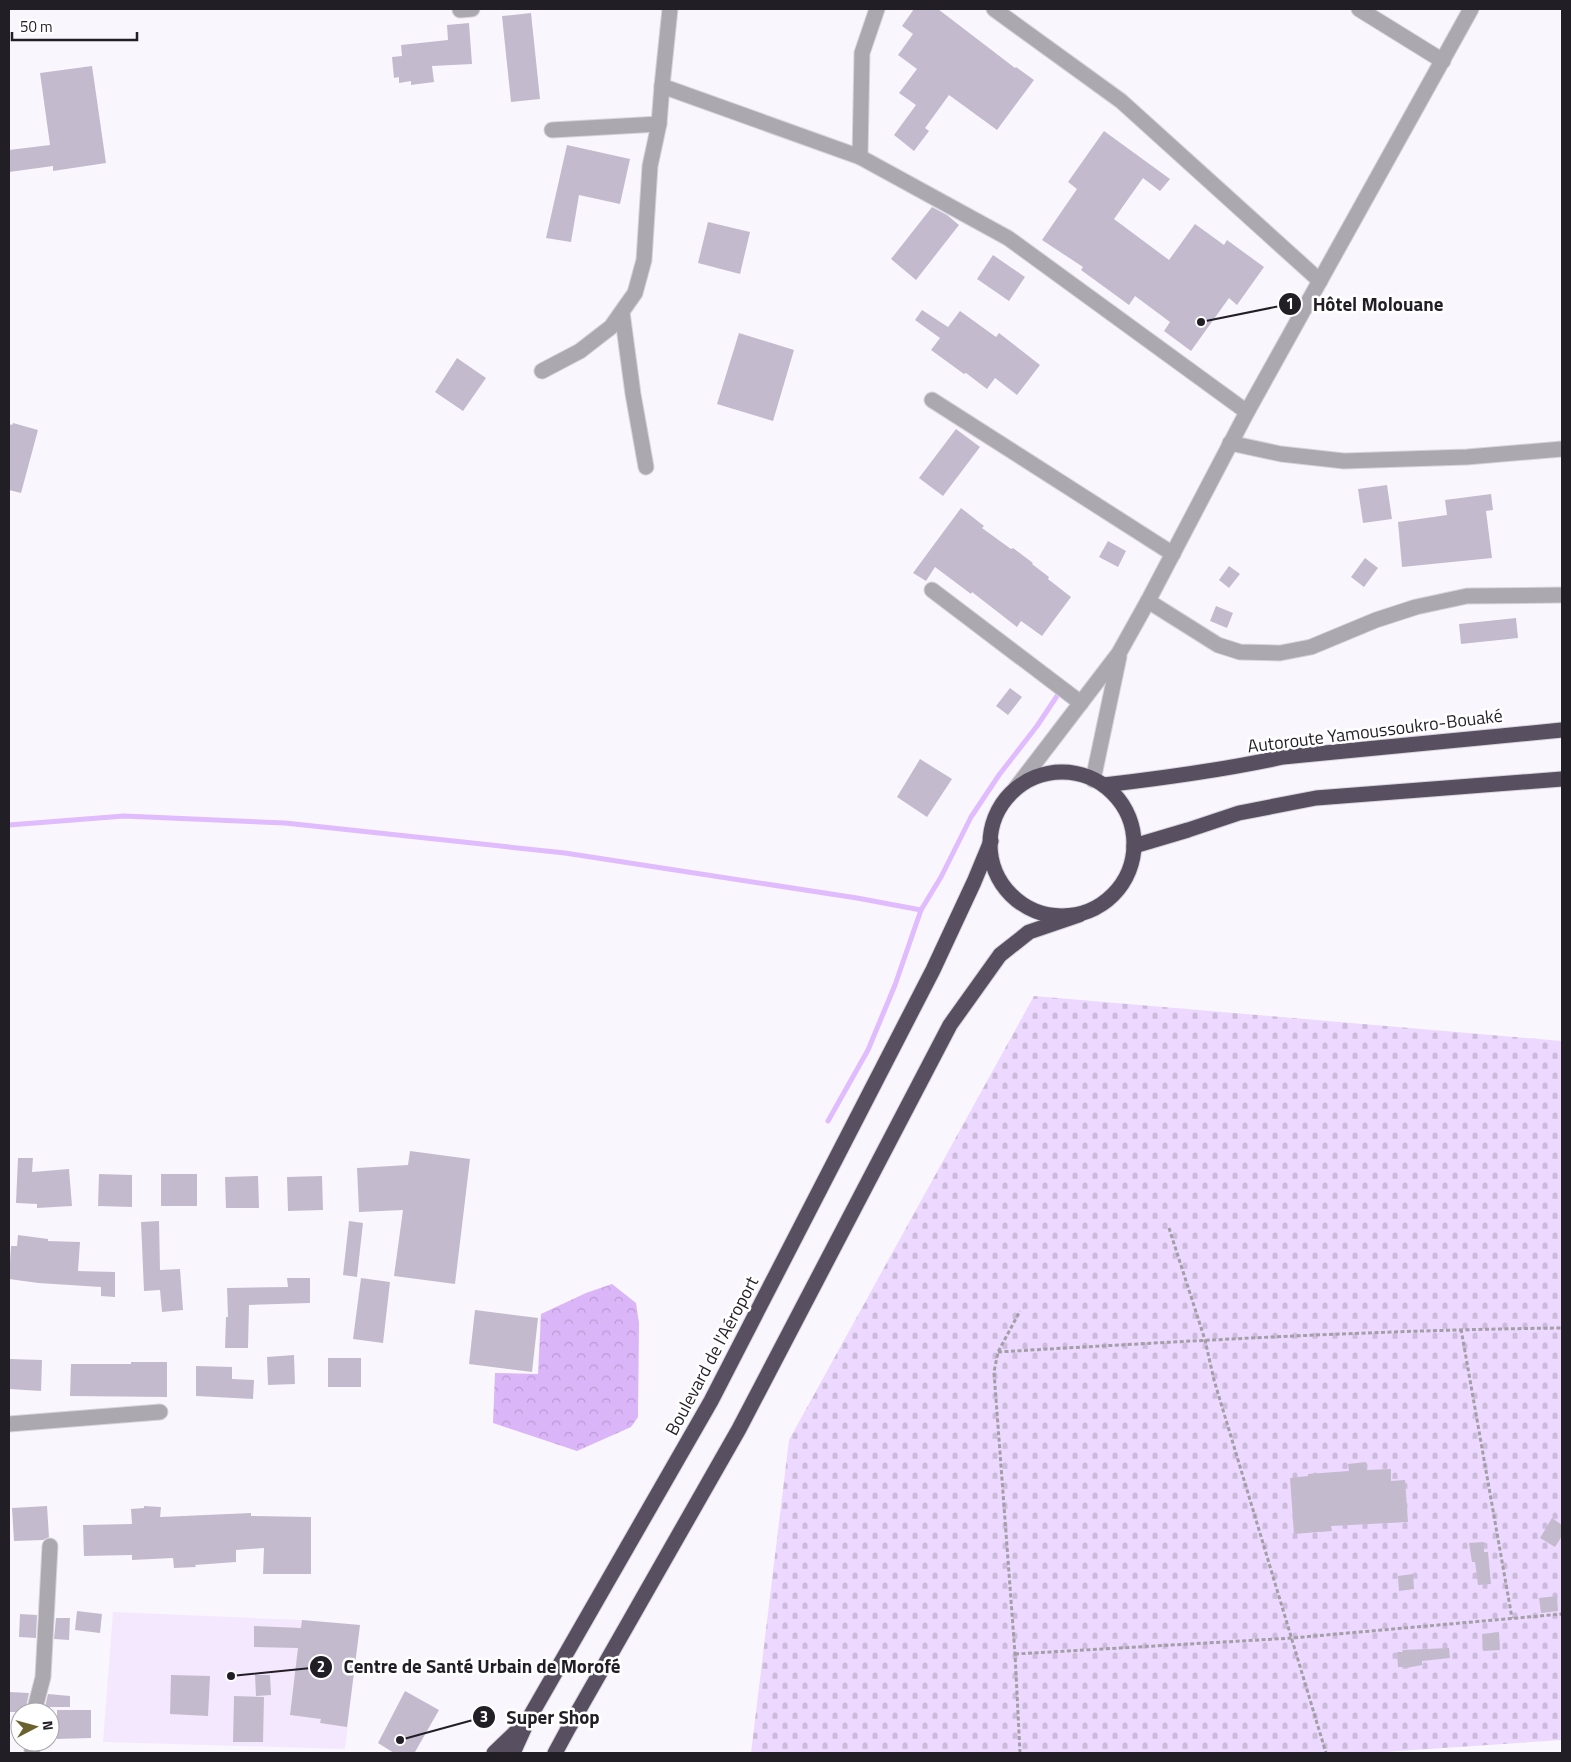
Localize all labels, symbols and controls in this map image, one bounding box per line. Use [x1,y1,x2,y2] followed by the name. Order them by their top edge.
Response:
[12,10,138,42] scale bar
[20,15,53,38] text: 50 m
[1278,287,1454,321] callout: Hôtel Molouane
[1313,289,1444,318] text: Hôtel Molouane
[1286,292,1294,315] text: 1
[1246,701,1504,760] street label: Autoroute Yamoussoukro-Bouaké
[658,1271,765,1440] street label: Boulevard de l'Aéroport
[309,1650,631,1684] callout: Centre de Santé Urbain de Morofé
[343,1651,621,1680] text: Centre de Santé Urbain de Morofé
[317,1655,325,1678] text: 2
[472,1700,610,1734] callout: Super Shop
[10,1702,60,1752] north arrow
[506,1702,600,1731] text: Super Shop
[480,1705,488,1728] text: 3
[37,1720,59,1732] text: N

